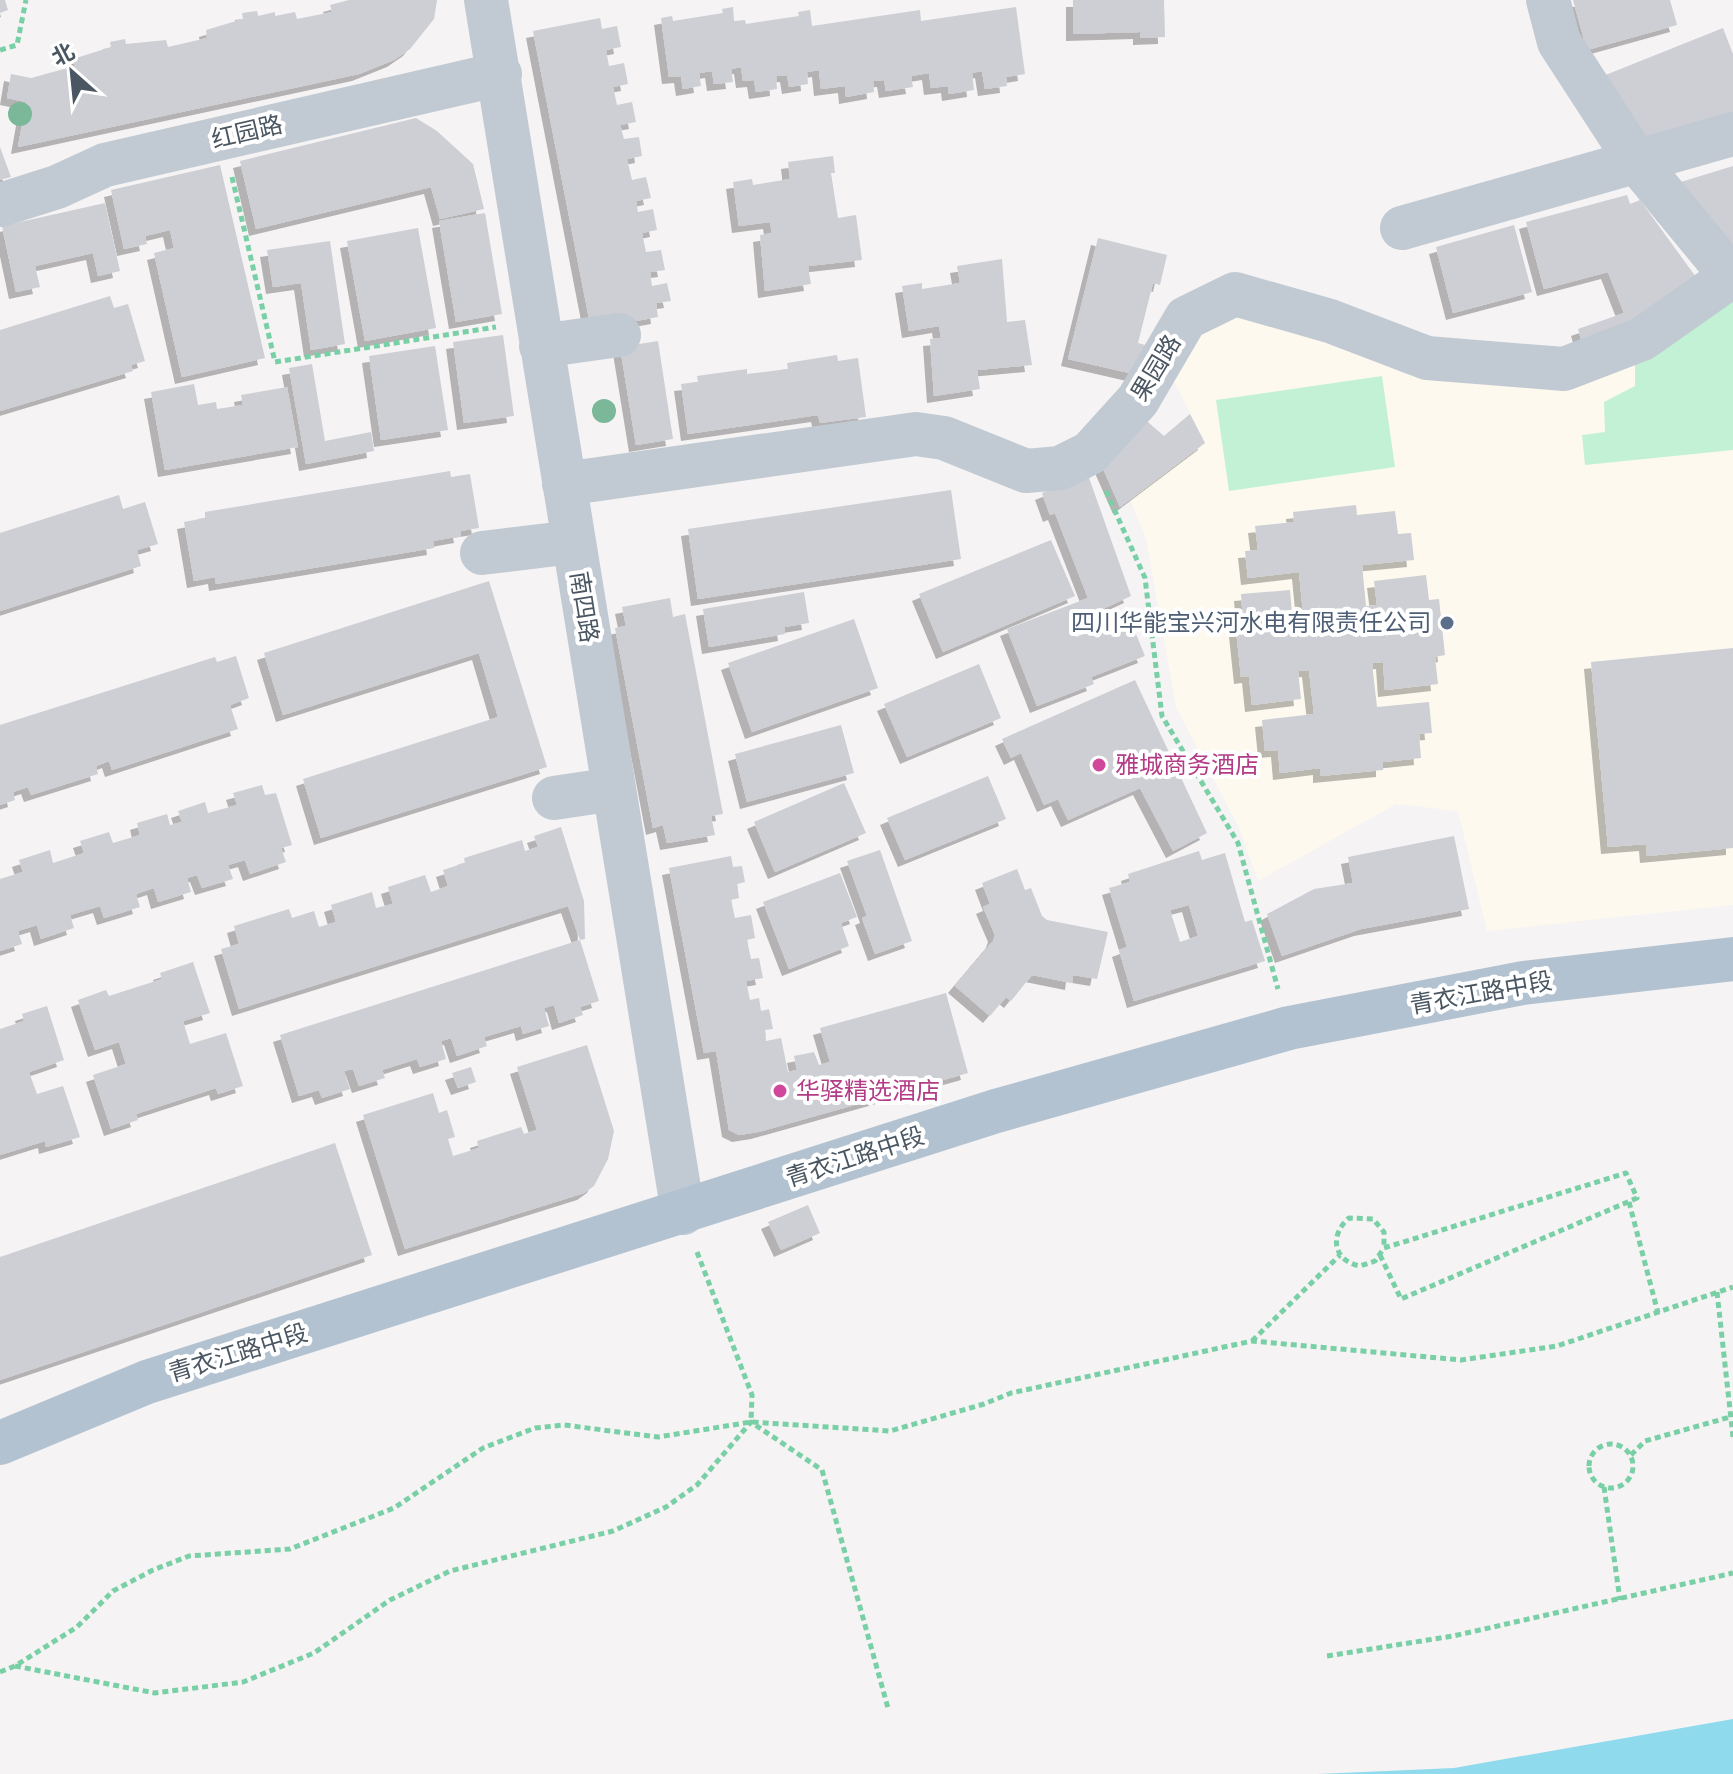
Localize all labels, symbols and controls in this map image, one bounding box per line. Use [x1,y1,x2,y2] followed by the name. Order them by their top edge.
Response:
[32,32,112,112] north arrow
[48,38,79,71] text: 北
[209,110,285,153] street label: 红园路
[1125,330,1186,406] street label: 果园路
[566,569,603,645] street label: 南四路
[1071,609,1431,636] place label: 四川华能宝兴河水电有限责任公司
[1438,614,1456,632] marker: 四川华能宝兴河水电有限责任公司
[1115,751,1259,778] place label: 雅城商务酒店
[1090,756,1108,774] marker: 雅城商务酒店
[1408,967,1554,1018] street label: 青衣江路中段
[796,1077,940,1104] place label: 华驿精选酒店
[771,1082,789,1100] marker: 华驿精选酒店
[782,1121,927,1192] street label: 青衣江路中段
[165,1319,311,1386] street label: 青衣江路中段

